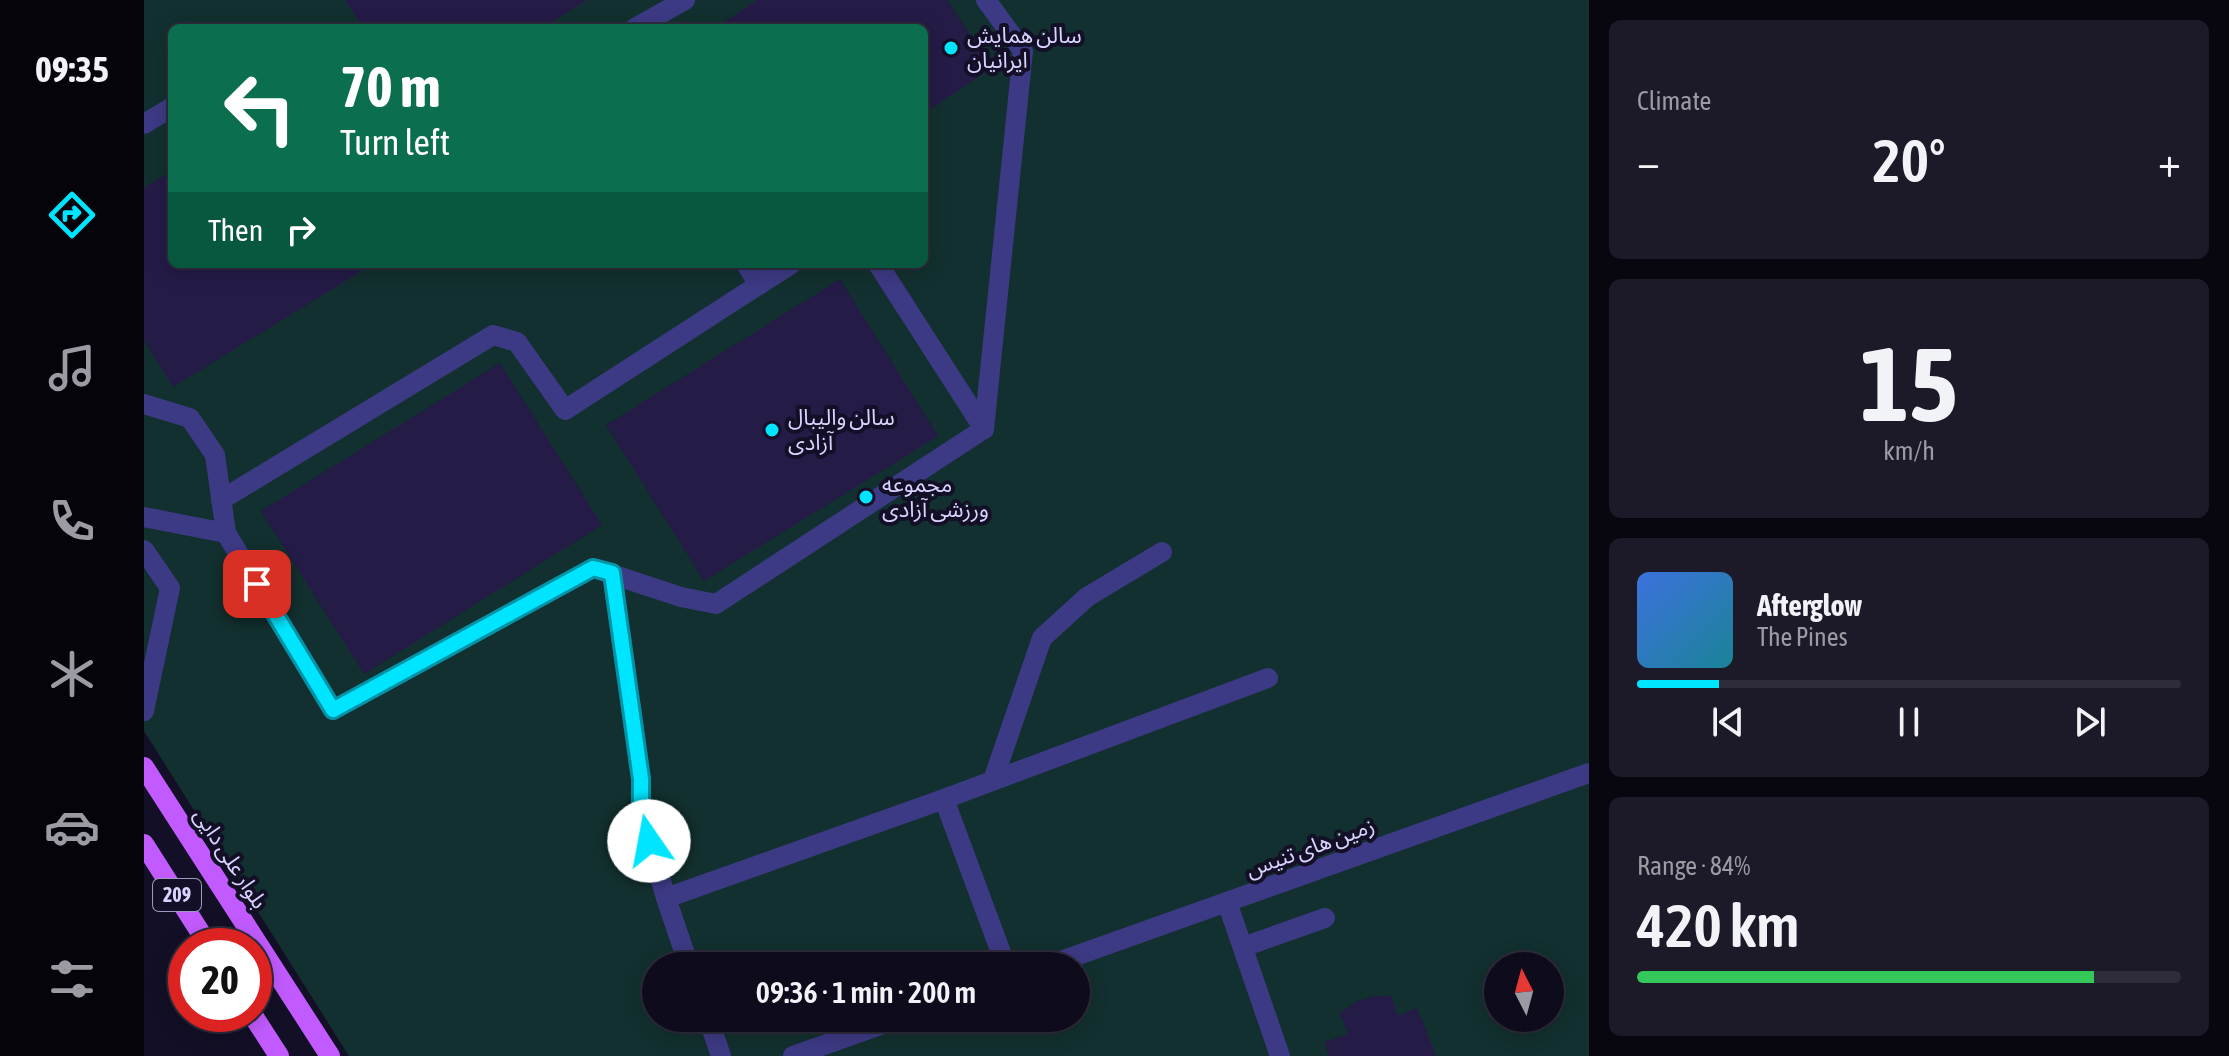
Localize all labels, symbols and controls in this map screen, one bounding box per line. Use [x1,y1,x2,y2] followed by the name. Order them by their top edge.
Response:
[967,22,1082,73] place label: سالن همایش ایرانیان
[942,39,960,57] marker: سالن همایش ایرانیان
[35,48,109,90] text: 09:35
[340,55,441,119] text: 70 m
[208,56,312,160] icon: left
[1637,86,1711,116] text: Climate
[340,121,450,163] text: Turn left
[1873,126,1945,195] text: 20°
[1637,136,1660,186] text: −
[2158,136,2181,186] text: +
[44,187,100,243] icon: directions
[279,208,323,252] icon: right
[208,213,263,247] text: Then
[1860,324,1958,443] text: 15
[44,340,100,396] icon: music
[788,404,895,456] place label: سالن والیبال آزادی
[763,421,781,439] marker: سالن والیبال آزادی
[1883,436,1935,466] text: km/h
[882,471,989,523] place label: مجموعه ورزشی آزادی
[857,488,875,506] marker: مجموعه ورزشی آزادی
[44,493,100,549] icon: phone
[223,550,291,618] pin
[235,562,279,606] icon: arrive
[1757,588,1862,622] text: Afterglow
[1757,622,1848,652] text: The Pines
[44,646,100,702] icon: climate
[1706,700,1750,744] icon: previous
[1887,700,1931,744] icon: pause
[2068,700,2112,744] icon: next
[44,799,100,855] icon: car
[607,799,691,883] position arrow
[188,803,273,914] street label: بلوار علی دایی
[1242,812,1378,883] street label: زمین های تنیس
[1637,851,1750,881] text: Range · 84%
[153,879,201,911] road number: 209
[1637,891,1799,960] text: 420 km
[168,928,272,1032] speed limit sign: 20
[44,951,100,1007] icon: filters
[1484,952,1564,1032] north arrow
[1484,952,1564,1032] map controls
[756,975,976,1009] text: 09:36 · 1 min · 200 m

